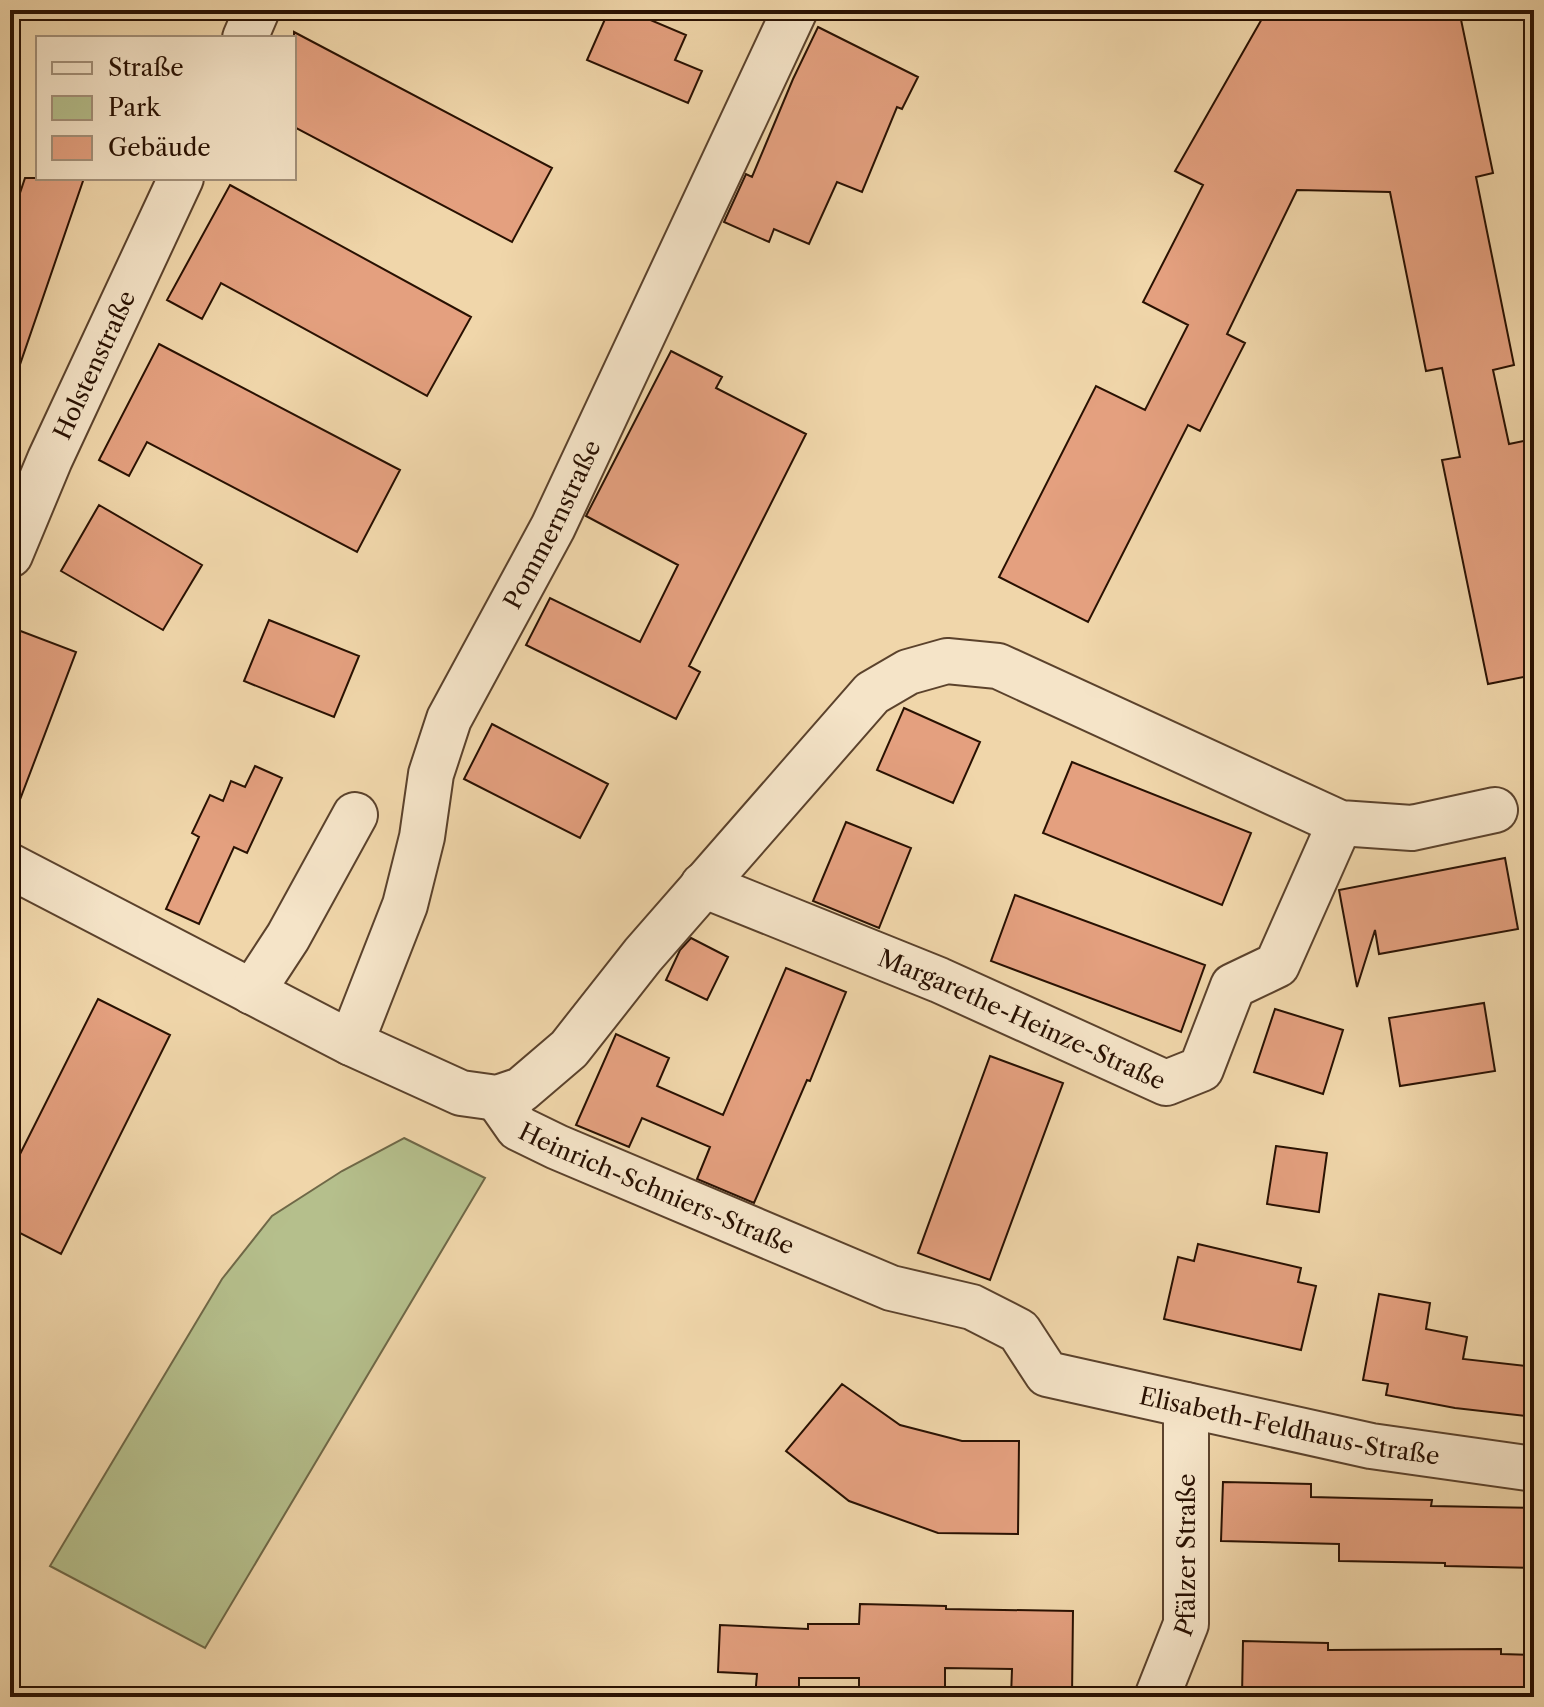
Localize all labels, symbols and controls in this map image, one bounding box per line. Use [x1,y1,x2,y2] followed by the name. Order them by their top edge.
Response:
[36,36,296,180] legend
[108,53,184,82] text: Straße
[108,93,161,122] text: Park
[108,133,211,162] text: Gebäude
[47,286,141,444] street label: Holstenstraße
[497,435,606,614] street label: Pommernstraße
[874,943,1170,1095] street label: Margarethe-Heinze-Straße
[514,1116,799,1260] street label: Heinrich-Schniers-Straße
[1137,1381,1442,1470] street label: Elisabeth-Feldhaus-Straße
[1168,1474,1201,1640] street label: Pfälzer Straße

